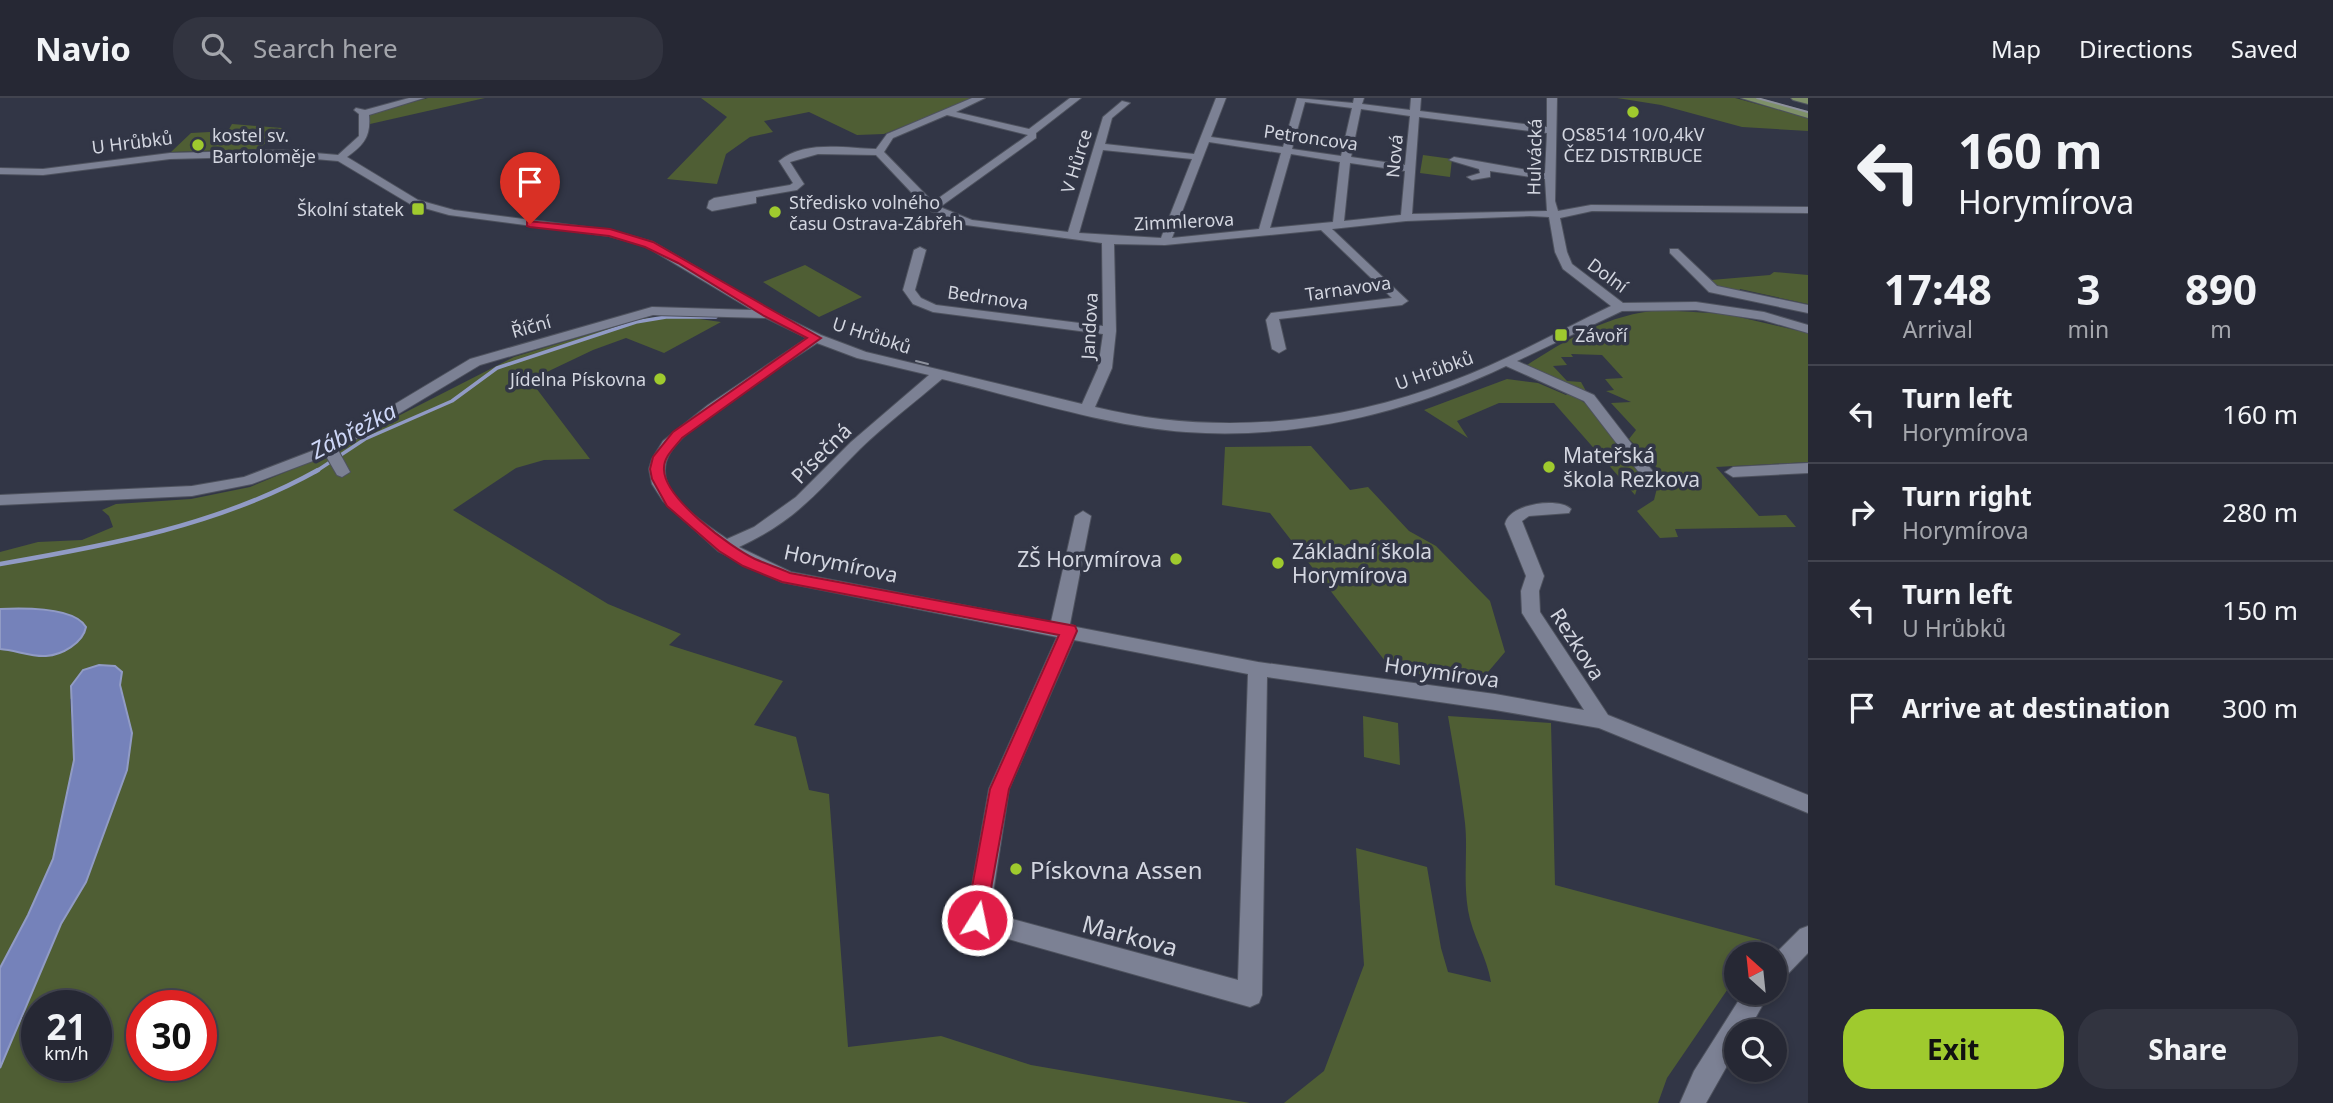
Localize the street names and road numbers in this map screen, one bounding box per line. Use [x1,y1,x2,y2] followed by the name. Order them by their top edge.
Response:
[1521,118,1547,196] street label: Hulvácká
[1262,119,1360,155] street label: Petroncova
[90,125,174,159] street label: U Hrůbků
[1055,126,1097,196] street label: V Hůrce
[1380,133,1408,179] street label: Nová
[1133,206,1235,236] street label: Zimmlerova
[1583,252,1633,298] street label: Dolní
[1304,270,1392,306] street label: Tarnavova
[946,279,1030,315] street label: Bedrnova
[1075,292,1103,362] street label: Jandova
[508,309,554,343] street label: Říční
[830,311,914,359] street label: U Hrůbků
[1392,345,1476,395] street label: U Hrůbků
[785,417,857,489] street label: Písečná
[782,537,900,589] street label: Horymírova
[1544,603,1612,685] street label: Rezkova
[1383,650,1501,694] street label: Horymírova
[1079,906,1181,964] street label: Markova

